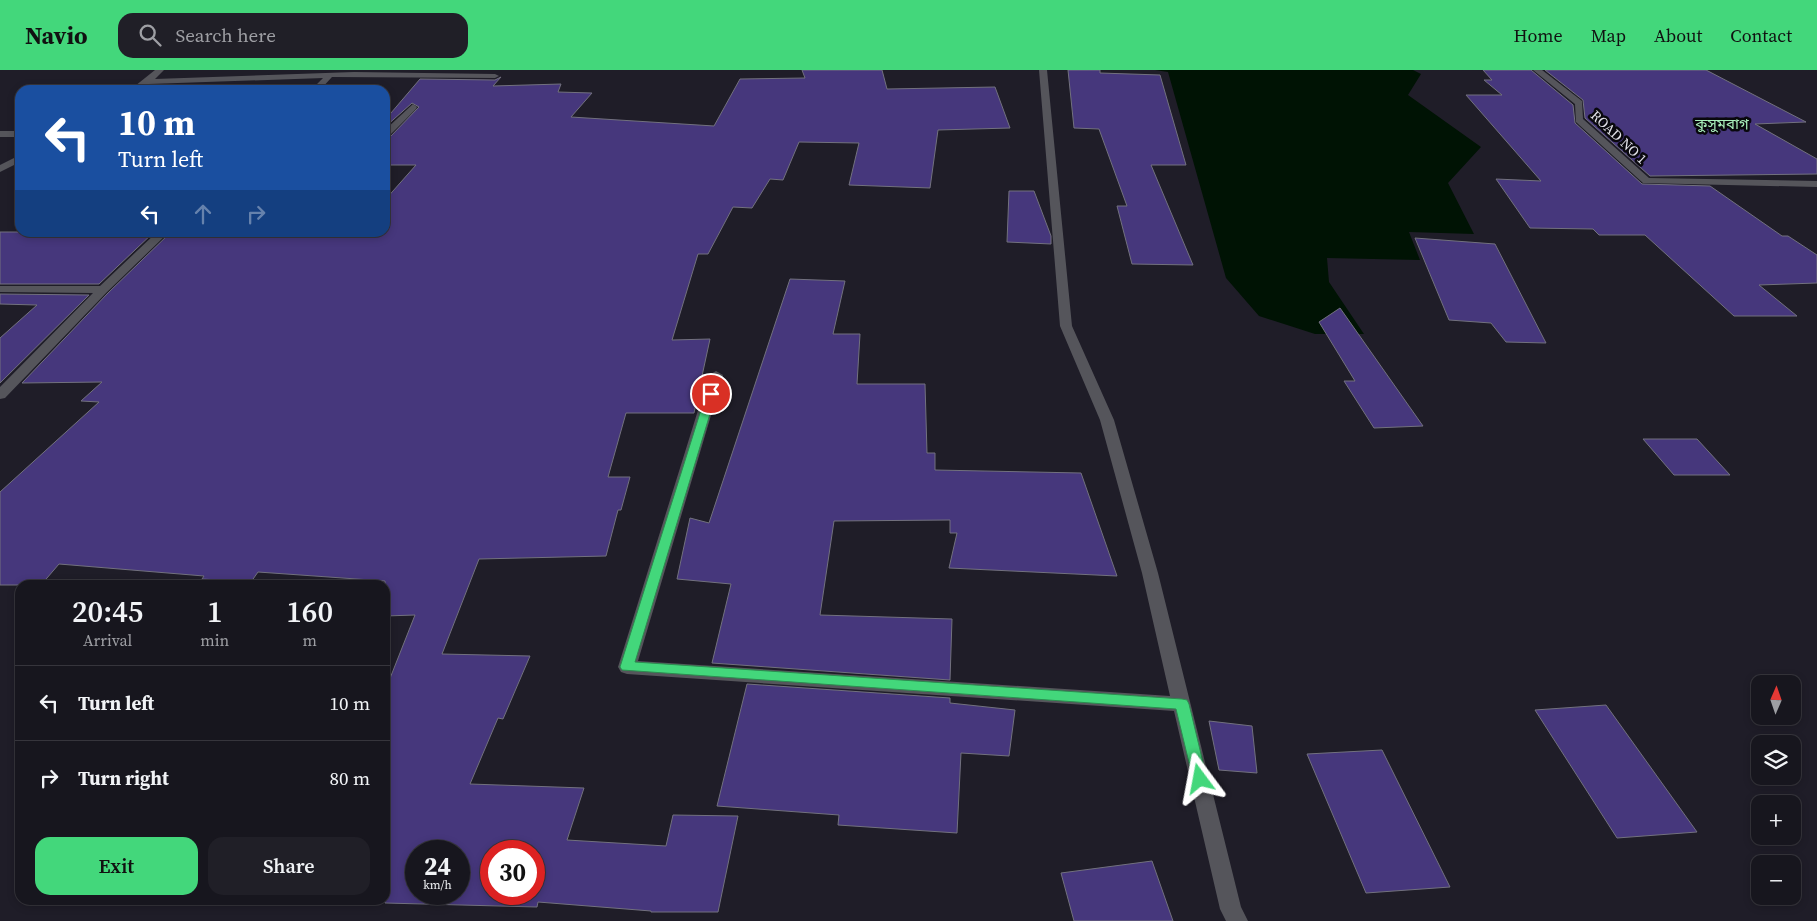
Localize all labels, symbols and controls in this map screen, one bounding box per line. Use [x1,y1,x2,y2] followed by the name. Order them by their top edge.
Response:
[118,13,468,58] search box
[25,19,88,52] text: Navio
[136,21,164,49] icon: search
[176,22,276,48] text: Search here
[1514,23,1563,48] text: Home
[1591,23,1626,48] text: Map
[1654,23,1702,48] text: About
[1730,23,1792,48] text: Contact
[118,99,195,147] text: 10 m
[35,105,100,170] icon: left
[1586,106,1652,168] street label: ROAD NO 1
[1694,113,1749,134] district label: কুসুমবাগ
[118,144,203,174] text: Turn left
[136,200,164,228] icon: left
[189,200,217,228] icon: ahead
[242,200,270,228] icon: right
[690,373,732,415] pin
[697,380,725,408] icon: arrive
[72,591,143,632] text: 20:45
[207,591,223,632] text: 1
[286,591,333,632] text: 160
[83,629,132,651] text: Arrival
[200,629,229,651] text: min
[302,629,317,651] text: m
[1751,675,1801,725] north arrow
[1751,675,1801,905] map controls
[35,689,63,717] icon: left
[78,690,154,716] text: Turn left
[329,690,370,716] text: 10 m
[1751,735,1801,785] button: layers
[1173,752,1225,804] position arrow
[35,764,63,792] icon: right
[78,765,169,791] text: Turn right
[329,765,370,791] text: 80 m
[1751,795,1801,845] button: +
[35,837,198,895] button: Exit
[208,837,370,895] button: Share
[480,840,545,905] speed limit sign: 30
[424,849,451,883] text: 24
[1751,855,1801,905] button: −
[423,877,452,893] text: km/h

